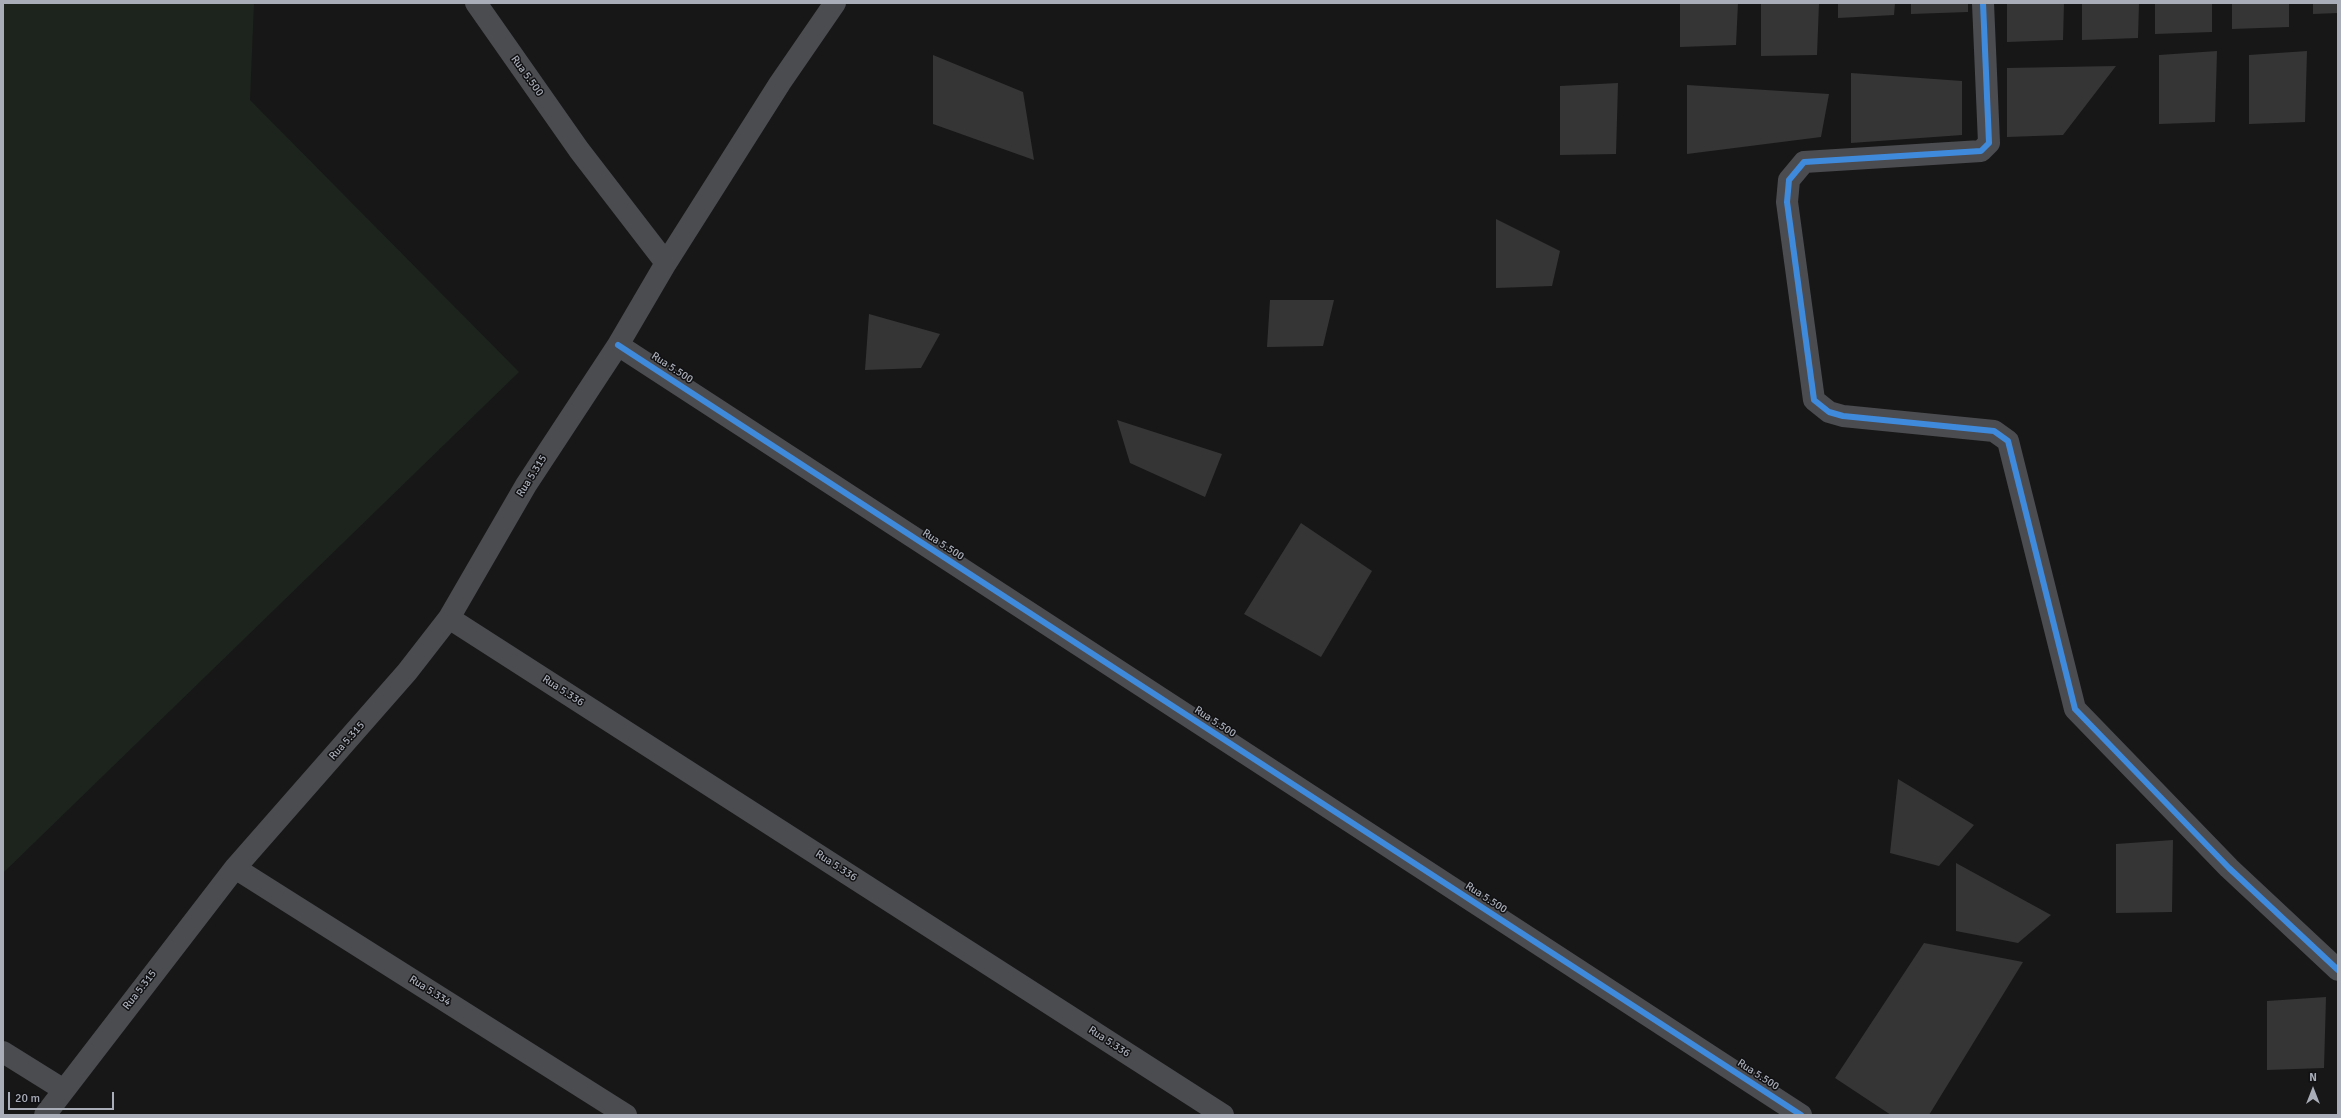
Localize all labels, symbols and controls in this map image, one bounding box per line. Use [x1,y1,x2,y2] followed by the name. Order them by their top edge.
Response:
[508,53,546,99] street label: Rua 5.500
[649,350,695,386] street label: Rua 5.500
[514,453,550,499] street label: Rua 5.315
[920,527,966,563] street label: Rua 5.500
[540,673,586,709] street label: Rua 5.336
[1192,704,1238,740] street label: Rua 5.500
[326,719,368,763] street label: Rua 5.315
[813,848,859,884] street label: Rua 5.336
[1463,880,1509,916] street label: Rua 5.500
[120,967,160,1013] street label: Rua 5.315
[407,973,453,1009] street label: Rua 5.334
[1086,1024,1132,1060] street label: Rua 5.336
[1735,1057,1781,1093] street label: Rua 5.500
[2293,1070,2333,1110] north arrow
[2309,1071,2317,1084] text: N
[10,1084,116,1110] scale bar
[15,1091,40,1106] text: 20 m

